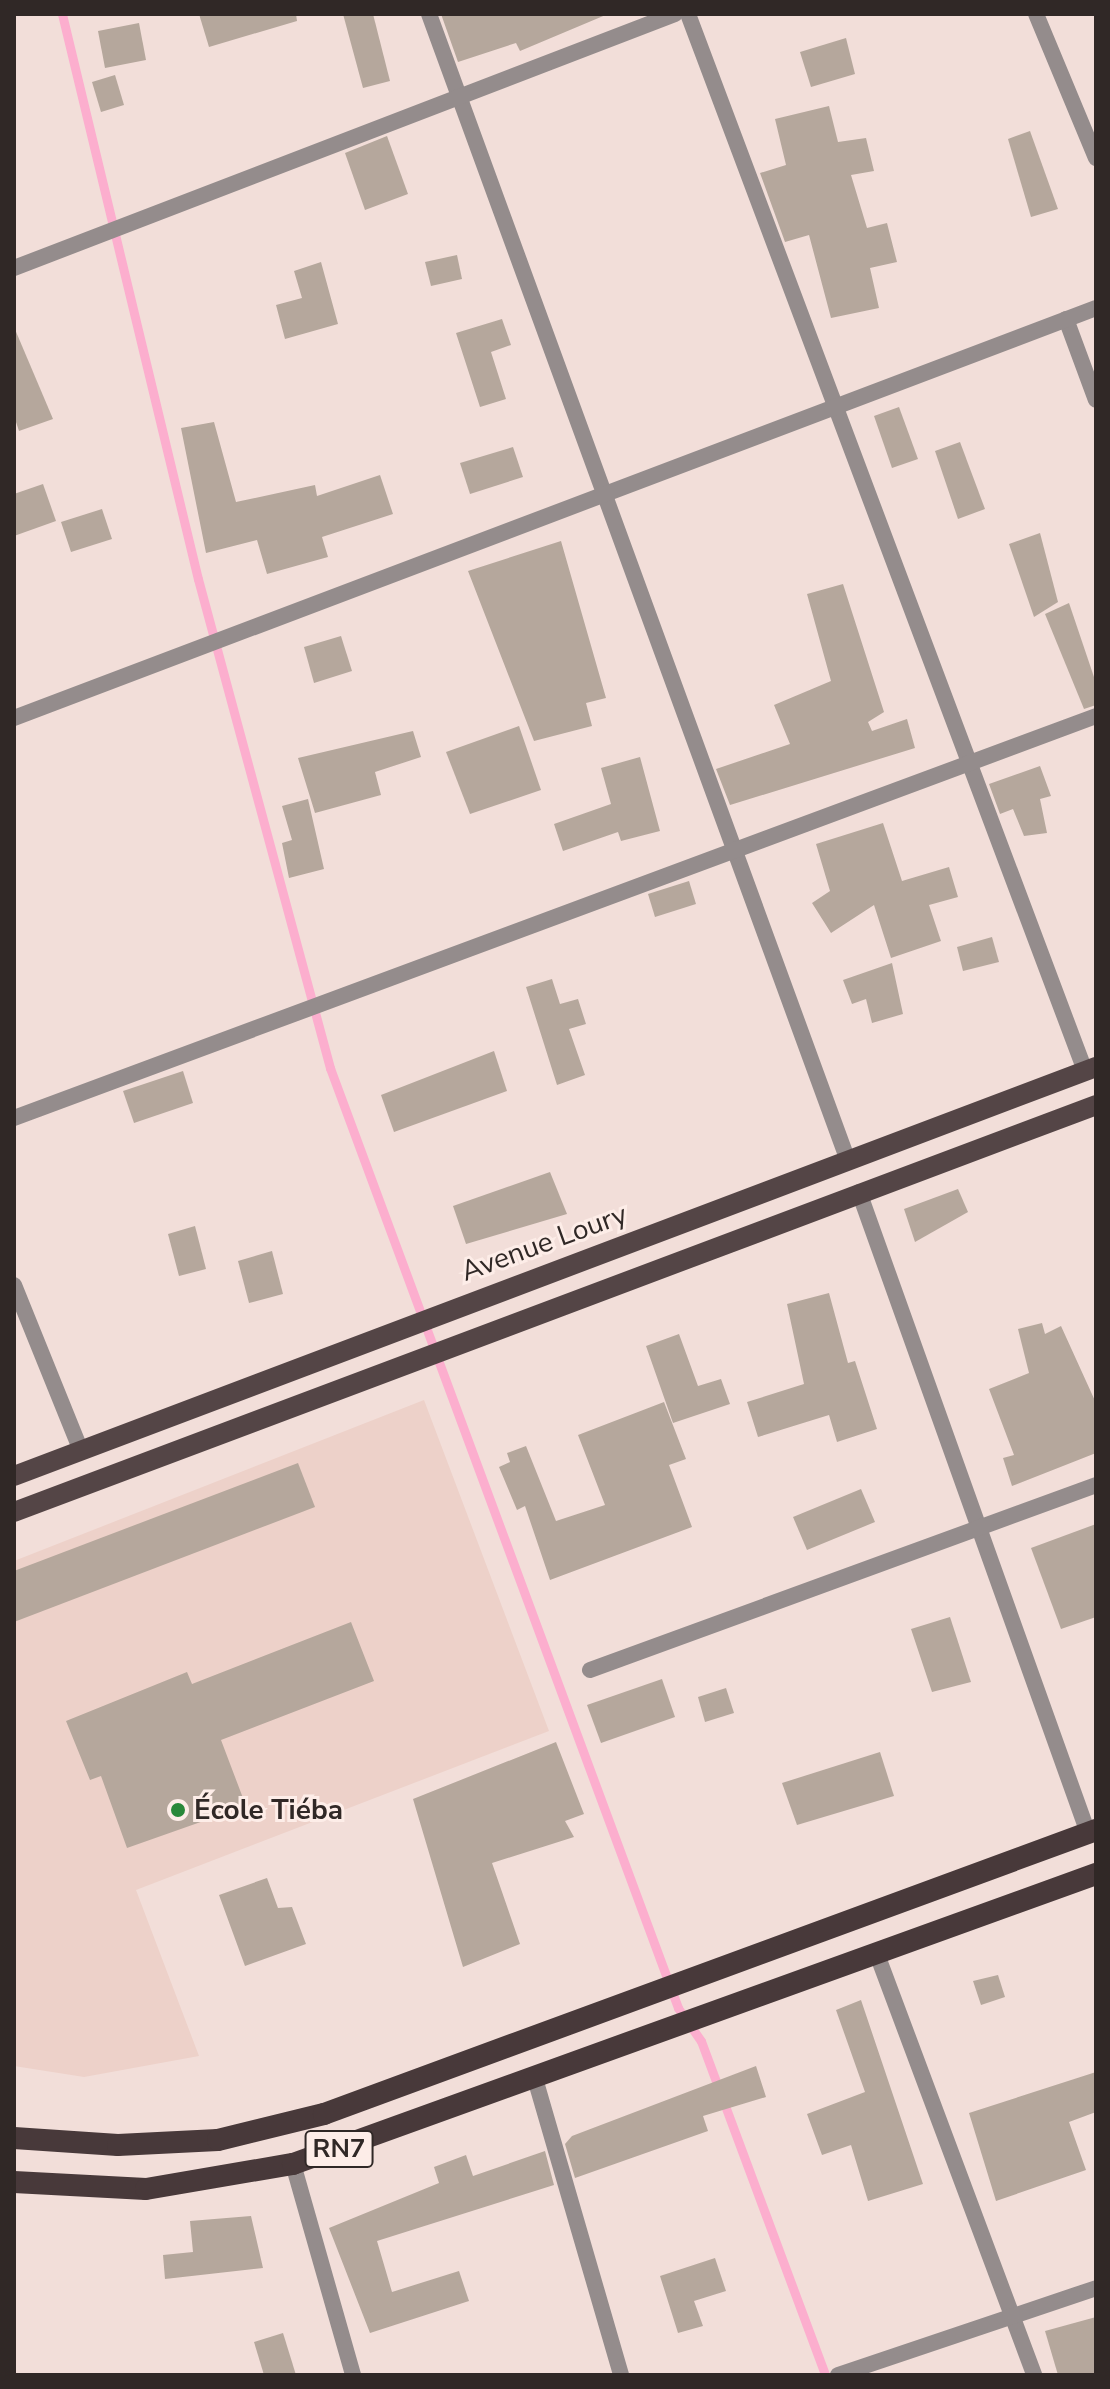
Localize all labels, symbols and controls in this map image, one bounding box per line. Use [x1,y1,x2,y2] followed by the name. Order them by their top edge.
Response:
[456,1197,632,1289] street label: Avenue Loury
[194,1793,343,1827] place label: École Tiéba
[169,1801,187,1819] marker: École Tiéba
[303,2127,375,2171] road number: RN7

